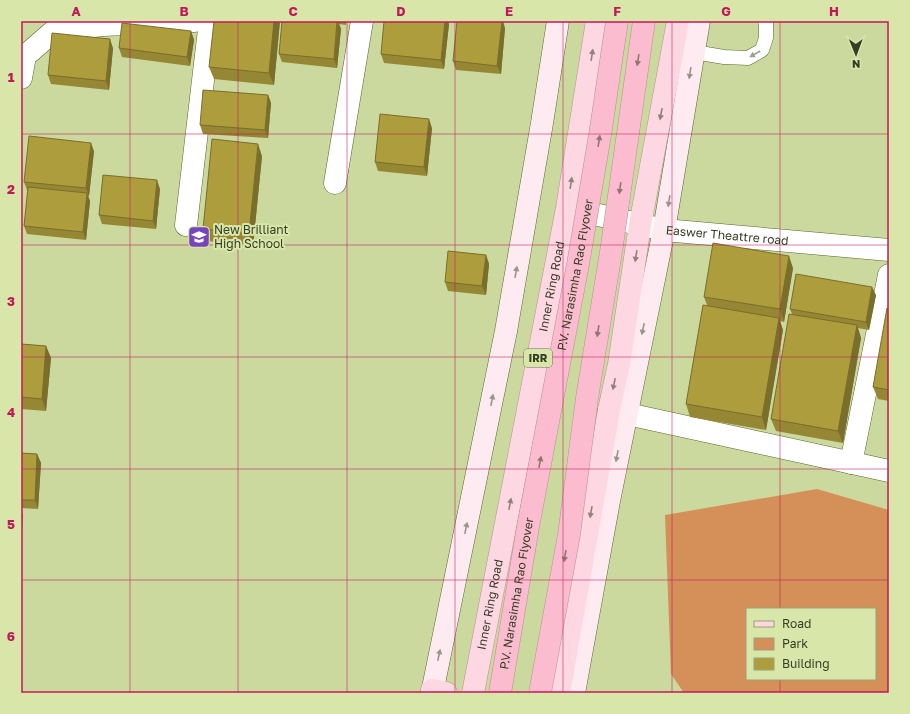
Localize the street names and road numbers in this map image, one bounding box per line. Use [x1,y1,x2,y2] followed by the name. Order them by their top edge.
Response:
[554,197,596,352] street label: P.V. Narasimha Rao Flyover
[665,222,789,248] street label: Easwer Theattre road
[535,240,567,333] street label: Inner Ring Road
[524,349,552,367] road number: IRR
[496,516,537,670] street label: P.V. Narasimha Rao Flyover
[474,558,506,651] street label: Inner Ring Road

